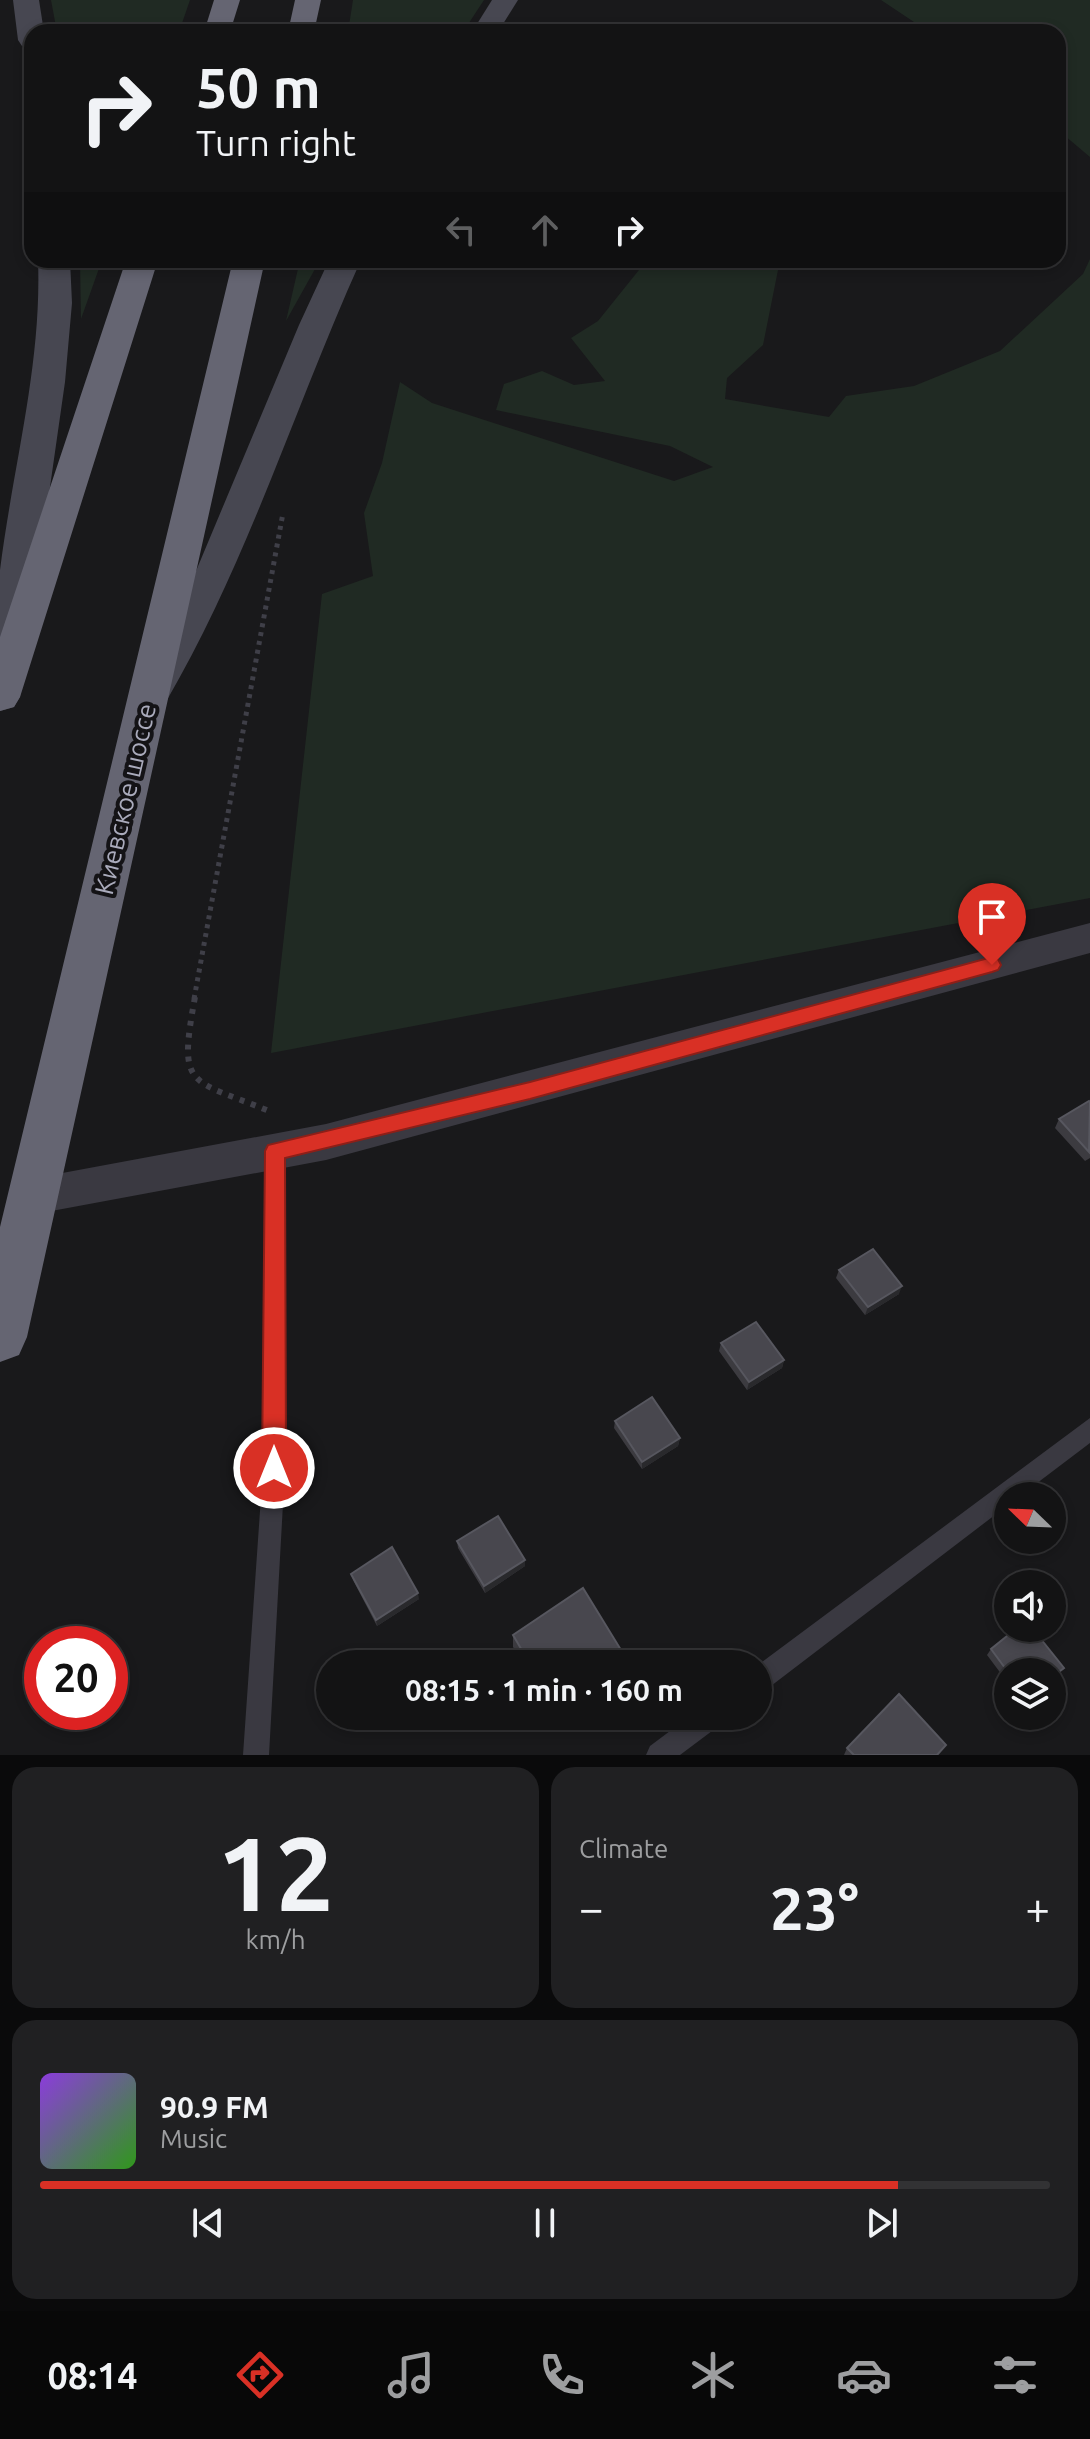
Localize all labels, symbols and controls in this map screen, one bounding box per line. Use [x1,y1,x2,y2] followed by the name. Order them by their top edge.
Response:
[64,56,168,160] icon: right
[196,56,321,119] text: 50 m
[196,122,356,163] text: Turn right
[439,208,483,252] icon: left
[523,208,567,252] icon: ahead
[607,208,651,252] icon: right
[89,701,161,897] street label: Киевское шоссе
[958,883,1026,965] pin
[970,895,1014,939] icon: arrive
[232,1426,316,1510] position arrow
[994,1482,1066,1554] north arrow
[994,1482,1066,1730] map controls
[994,1570,1066,1642] button: sound
[24,1626,128,1730] speed limit sign: 20
[994,1658,1066,1730] button: layers
[405,1673,683,1707] text: 08:15 · 1 min · 160 m
[217,1814,334,1931] text: 12
[579,1834,668,1863] text: Climate
[770,1874,859,1941] text: 23°
[579,1883,604,1932] text: −
[1025,1883,1050,1932] text: +
[245,1925,306,1954] text: km/h
[160,2090,269,2124] text: 90.9 FM
[160,2124,227,2153] text: Music
[186,2201,230,2245] icon: previous
[523,2201,567,2245] icon: pause
[860,2201,904,2245] icon: next
[232,2347,288,2403] icon: directions
[383,2347,439,2403] icon: music
[534,2347,590,2403] icon: phone
[685,2347,741,2403] icon: climate
[836,2347,892,2403] icon: car
[987,2347,1043,2403] icon: filters
[47,2355,138,2396] text: 08:14

